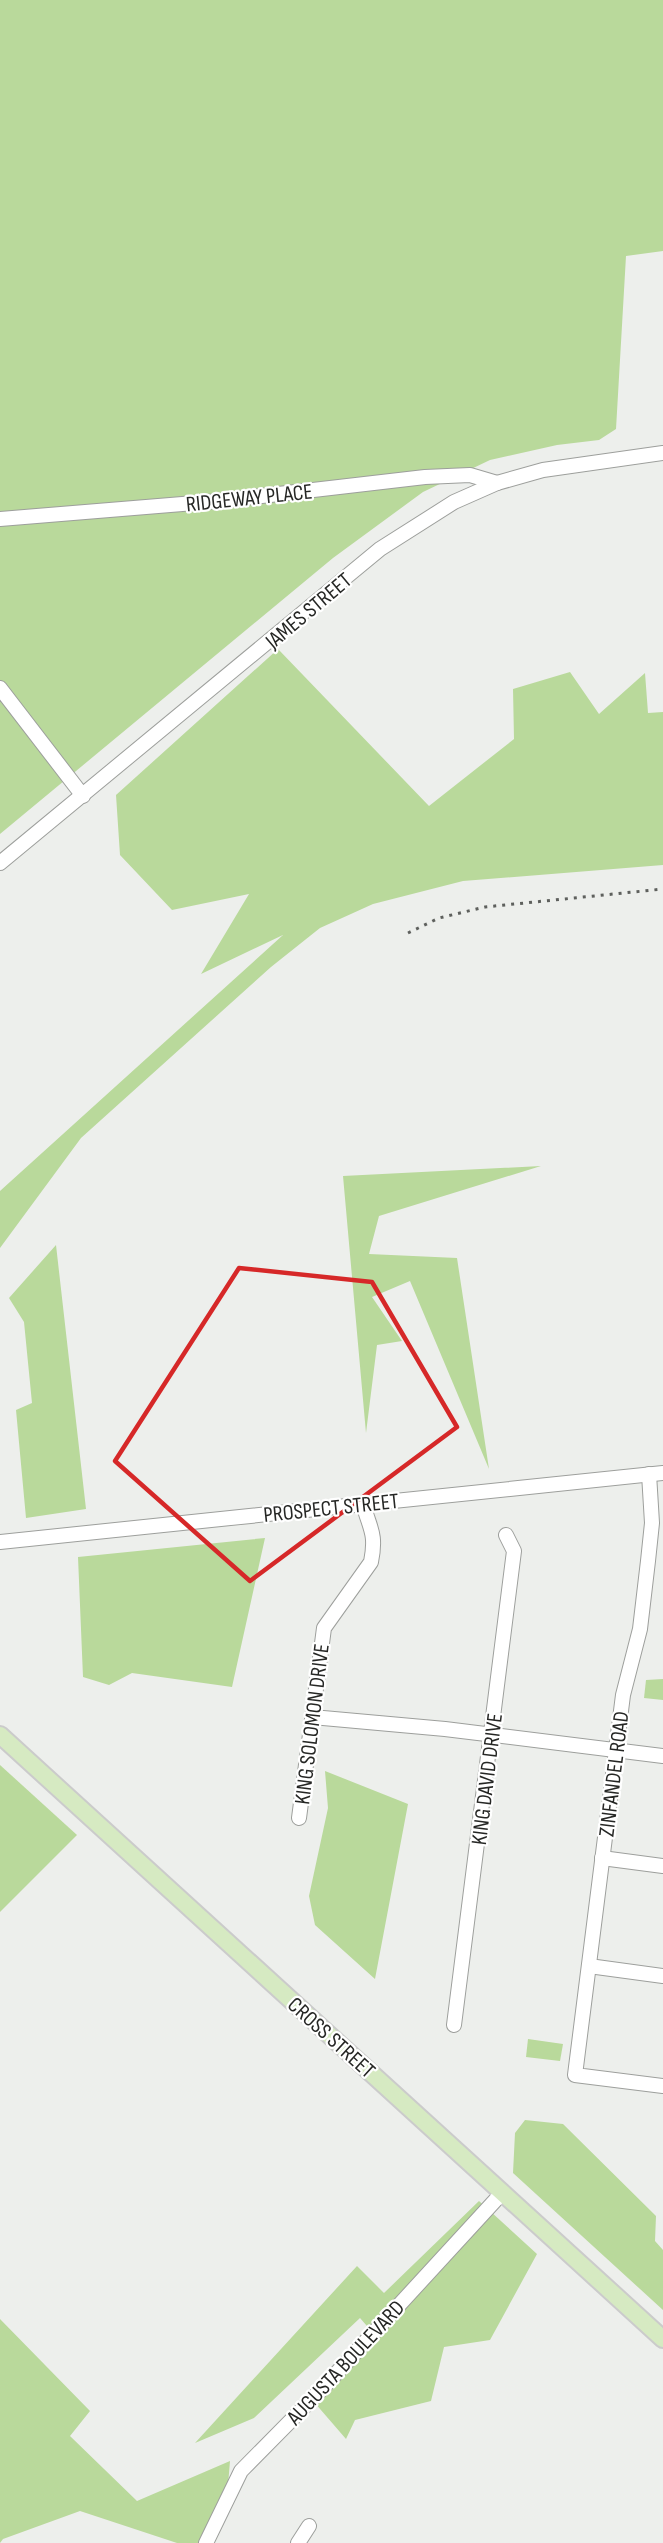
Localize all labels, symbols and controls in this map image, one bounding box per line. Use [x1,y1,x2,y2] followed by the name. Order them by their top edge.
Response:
[185,478,314,519] street label: RIDGEWAY PLACE
[260,567,358,656] street label: JAMES STREET
[262,1488,400,1529] street label: PROSPECT STREET
[289,1642,336,1806] street label: KING SOLOMON DRIVE
[593,1710,636,1838] street label: ZINFANDEL ROAD
[466,1712,509,1847] street label: KING DAVID DRIVE
[282,1992,381,2085] street label: CROSS STREET
[281,2295,411,2432] street label: AUGUSTA BOULEVARD

